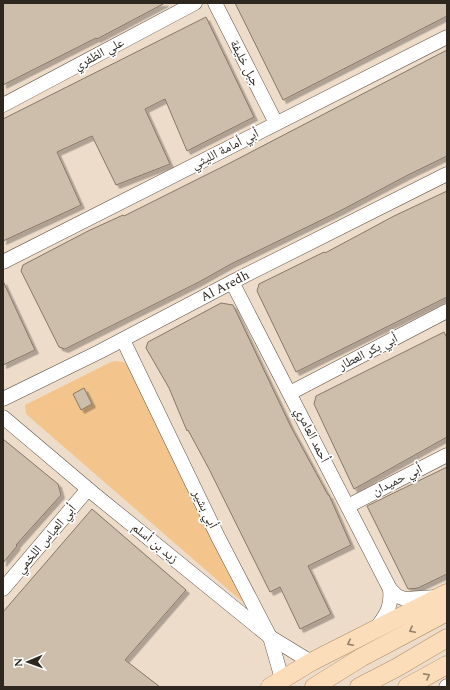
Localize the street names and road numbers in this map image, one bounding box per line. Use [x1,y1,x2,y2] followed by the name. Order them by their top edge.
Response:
[70,32,128,76] street label: علي الظفري
[225,36,265,90] street label: جبل خليفة
[188,123,262,175] street label: أبي أمامة الليثي
[197,265,253,307] street label: Al Aredh
[334,328,401,376] street label: أبي بكر العطار
[289,404,335,466] street label: أحمد العامري
[368,459,426,501] street label: أبي حميدان
[186,485,223,532] street label: أبي بشير
[11,500,81,578] street label: أبي العباس اللخمي
[127,518,183,568] street label: زيد بن أسلم

